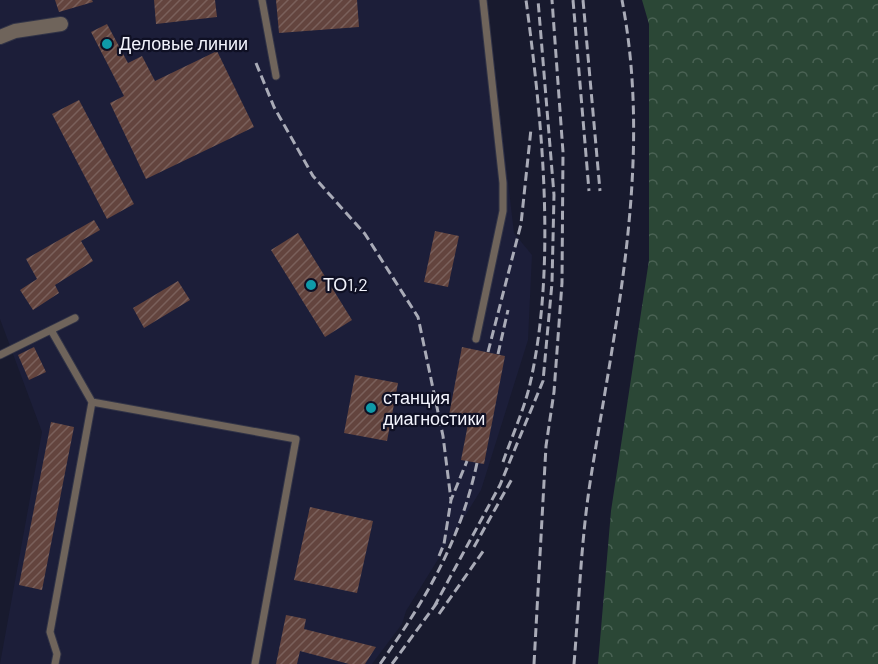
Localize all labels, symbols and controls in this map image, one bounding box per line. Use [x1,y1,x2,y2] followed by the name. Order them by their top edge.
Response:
[119,32,248,54] place label: Деловые линии
[100,37,114,51] marker: Деловые линии
[323,273,368,295] place label: ТО1,2
[304,278,318,292] marker: ТО1,2
[383,386,485,429] place label: станция диагностики
[364,401,378,415] marker: станция диагностики

